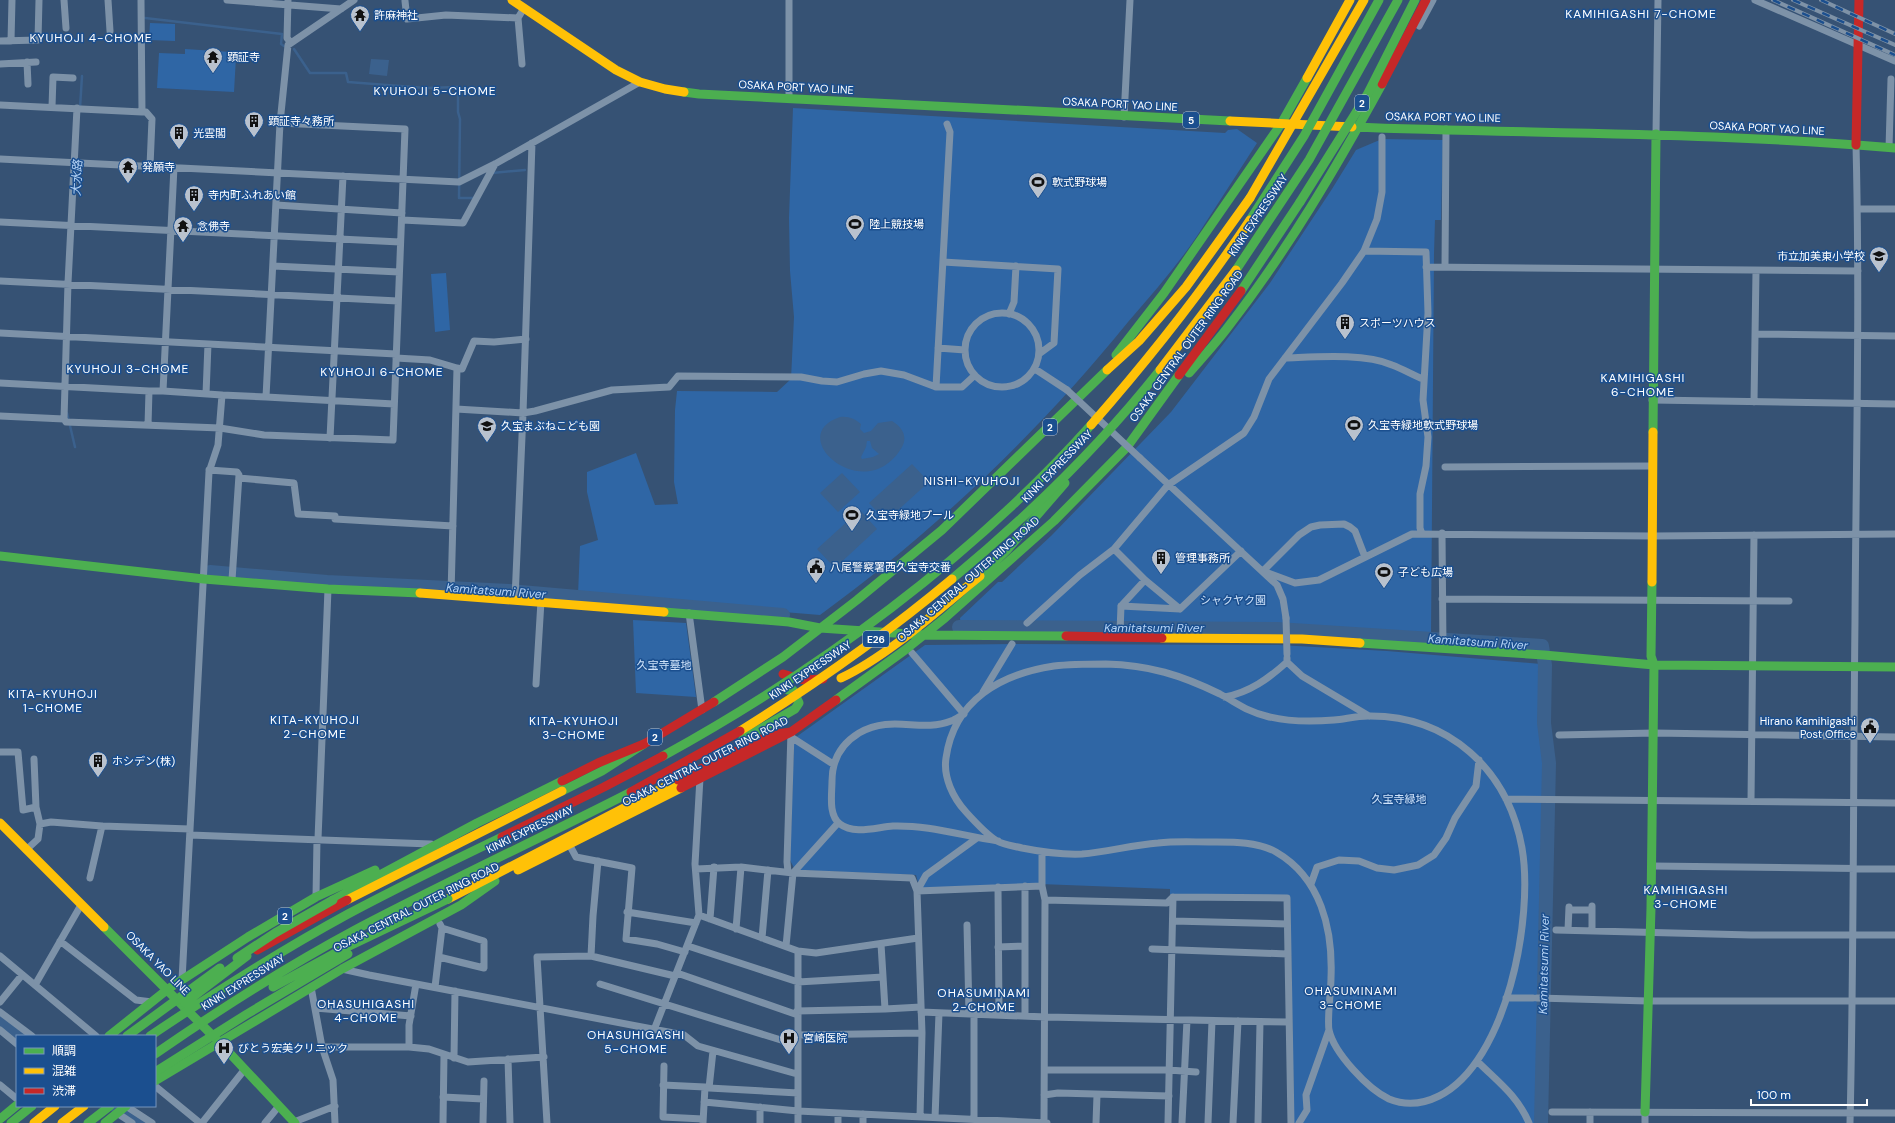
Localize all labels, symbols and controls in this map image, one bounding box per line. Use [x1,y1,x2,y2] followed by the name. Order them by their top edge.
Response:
[349,4,371,32] temple icon: 許麻神社
[1565,6,1717,22] district label: KAMIHIGASHI 7-CHOME
[374,8,418,22] place label: 許麻神社
[29,30,153,46] district label: KYUHOJI 4-CHOME
[202,46,224,74] temple icon: 顕証寺
[227,50,260,64] place label: 顕証寺
[738,77,854,97] street label: OSAKA PORT YAO LINE
[373,83,497,99] district label: KYUHOJI 5-CHOME
[1062,94,1178,114] street label: OSAKA PORT YAO LINE
[1355,95,1369,111] road number: 2
[1385,109,1501,125] street label: OSAKA PORT YAO LINE
[243,110,265,138] building icon: 顕証寺々務所
[1183,112,1199,128] road number: 5
[268,114,335,128] place label: 顕証寺々務所
[1709,118,1825,138] street label: OSAKA PORT YAO LINE
[168,122,190,150] building icon: 光雲閣
[193,126,226,140] place label: 光雲閣
[117,156,139,184] temple icon: 発願寺
[68,159,86,196] water label: 大水路
[142,160,175,174] place label: 発願寺
[1027,171,1049,199] sports icon: 軟式野球場
[1225,171,1291,259] street label: KINKI EXPRESSWAY
[1052,175,1107,189] place label: 軟式野球場
[183,184,205,212] building icon: 寺内町ふれあい館
[208,188,296,202] place label: 寺内町ふれあい館
[844,213,866,241] sports icon: 陸上競技場
[172,215,194,243] temple icon: 念佛寺
[869,217,924,231] place label: 陸上競技場
[197,219,230,233] place label: 念佛寺
[1868,245,1890,273] school or university icon: 市立加美東小学校
[1777,249,1865,263] place label: 市立加美東小学校
[1126,267,1246,425] street label: OSAKA CENTRAL OUTER RING ROAD
[1334,312,1356,340] building icon: スポーツハウス
[1359,316,1436,330] place label: スポーツハウス
[67,361,189,377] district label: KYUHOJI 3-CHOME
[320,364,444,380] district label: KYUHOJI 6-CHOME
[1601,370,1685,400] district label: KAMIHIGASHI 6-CHOME
[1343,414,1365,442] sports icon: 久宝寺緑地軟式野球場
[476,415,498,443] school or university icon: 久宝まぶねこども園
[1368,418,1478,432] place label: 久宝寺緑地軟式野球場
[501,419,600,433] place label: 久宝まぶねこども園
[1043,419,1057,435] road number: 2
[1019,426,1096,505] street label: KINKI EXPRESSWAY
[924,473,1020,489] district label: NISHI-KYUHOJI
[841,504,863,532] sports icon: 久宝寺緑地プール
[866,508,954,522] place label: 久宝寺緑地プール
[894,513,1042,645] street label: OSAKA CENTRAL OUTER RING ROAD
[1150,547,1172,575] building icon: 管理事務所
[1175,551,1231,565] place label: 管理事務所
[805,556,827,584] public building icon: 八尾警察署西久宝寺交番
[830,560,951,574] place label: 八尾警察署西久宝寺交番
[1373,561,1395,589] sports icon: 子ども広場
[1398,565,1453,579] place label: 子ども広場
[445,580,547,603] water label: Kamitatsumi River
[1200,593,1266,607] park label: シャクヤク園
[1104,620,1205,636] water label: Kamitatsumi River
[863,631,889,647] road number: E26
[1427,631,1529,654] water label: Kamitatsumi River
[766,637,854,703] street label: KINKI EXPRESSWAY
[637,658,692,672] park label: 久宝寺墓地
[8,686,98,716] district label: KITA-KYUHOJI 1-CHOME
[270,712,360,742] district label: KITA-KYUHOJI 2-CHOME
[529,713,619,743] district label: KITA-KYUHOJI 3-CHOME
[620,713,791,809] street label: OSAKA CENTRAL OUTER RING ROAD
[1760,714,1856,741] place label: Hirano Kamihigashi Post Office
[1859,716,1881,744] public building icon: Hirano Kamihigashi Post Office
[648,729,662,745] road number: 2
[87,750,109,778] building icon: ホシデン(株)
[112,754,175,768] place label: ホシデン(株)
[1372,792,1427,806] park label: 久宝寺緑地
[484,801,577,856] street label: KINKI EXPRESSWAY
[331,859,502,955] street label: OSAKA CENTRAL OUTER RING ROAD
[1644,882,1728,912] district label: KAMIHIGASHI 3-CHOME
[278,908,292,924] road number: 2
[1535,913,1553,1014] water label: Kamitatsumi River
[123,928,193,998] street label: OSAKA YAO LINE
[199,950,288,1013] street label: KINKI EXPRESSWAY
[1304,983,1398,1013] district label: OHASUMINAMI 3-CHOME
[937,985,1031,1015] district label: OHASUMINAMI 2-CHOME
[317,996,415,1026] district label: OHASUHIGASHI 4-CHOME
[587,1027,685,1057] district label: OHASUHIGASHI 5-CHOME
[778,1027,800,1055] hospital icon: 宮崎医院
[803,1031,847,1045] place label: 宮崎医院
[16,1035,156,1107] legend
[213,1037,235,1065] hospital icon: びとう宏美クリニック
[238,1041,348,1055] place label: びとう宏美クリニック
[52,1043,76,1059] text: 順調
[52,1063,76,1079] text: 混雑
[1751,1081,1867,1107] scale bar
[52,1083,76,1099] text: 渋滞
[1757,1087,1791,1103] text: 100 m

